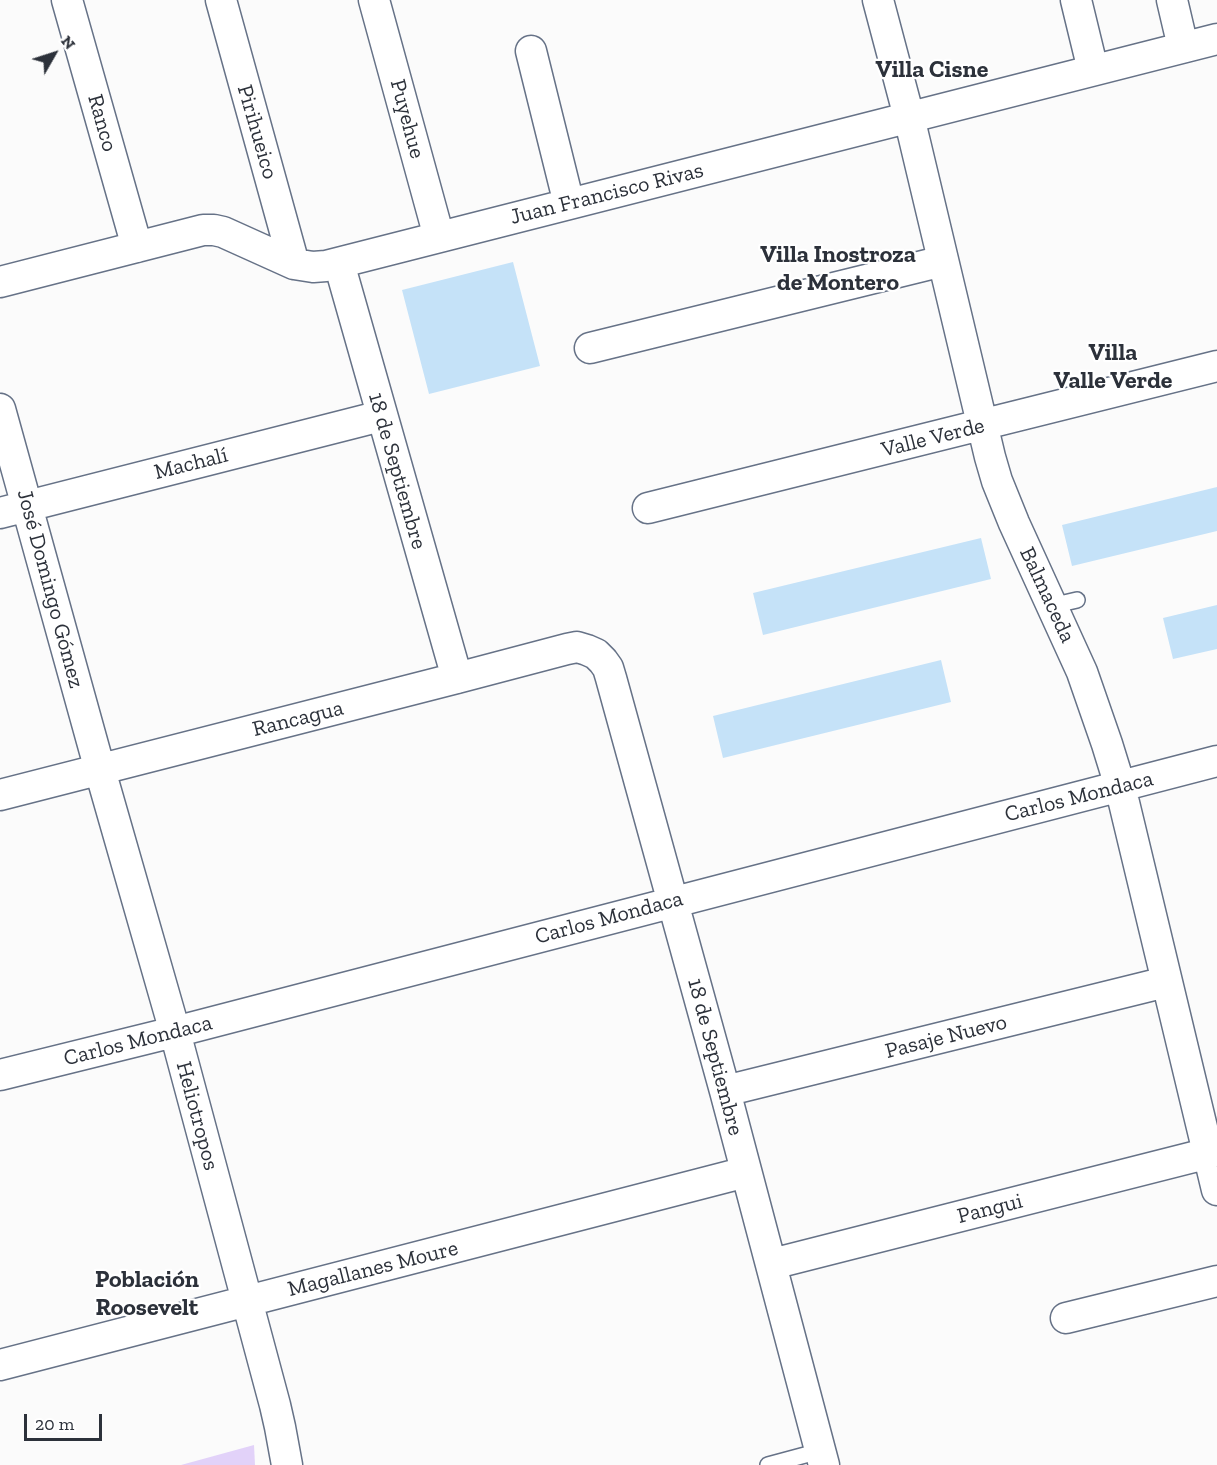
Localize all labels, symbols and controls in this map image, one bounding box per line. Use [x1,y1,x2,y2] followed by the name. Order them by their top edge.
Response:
[24,24,84,84] north arrow
[57,32,80,53] text: N
[876,56,988,84] district label: Villa Cisne
[384,76,430,162] street label: Puyehue
[231,82,283,182] street label: Pirihueico
[81,91,123,155] street label: Ranco
[508,157,706,231] street label: Juan Francisco Rivas
[760,241,916,297] district label: Villa Inostroza de Montero
[1054,339,1172,395] district label: Villa Valle Verde
[362,390,432,552] street label: 18 de Septiembre
[879,412,987,464] street label: Valle Verde
[151,442,231,486] street label: Machalí
[11,487,89,691] street label: José Domingo Gómez
[1013,543,1081,647] street label: Balmaceda
[250,695,346,743] street label: Rancagua
[1002,766,1156,828] street label: Carlos Mondaca
[532,886,686,950] street label: Carlos Mondaca
[681,975,749,1139] street label: 18 de Septiembre
[882,1009,1010,1065] street label: Pasaje Nuevo
[61,1010,215,1072] street label: Carlos Mondaca
[170,1059,224,1173] street label: Heliotropos
[955,1188,1025,1230] street label: Pangui
[285,1235,461,1303] street label: Magallanes Moure
[95,1266,199,1322] district label: Población Roosevelt
[27,1402,105,1440] scale bar
[35,1413,74,1435] text: 20 m

